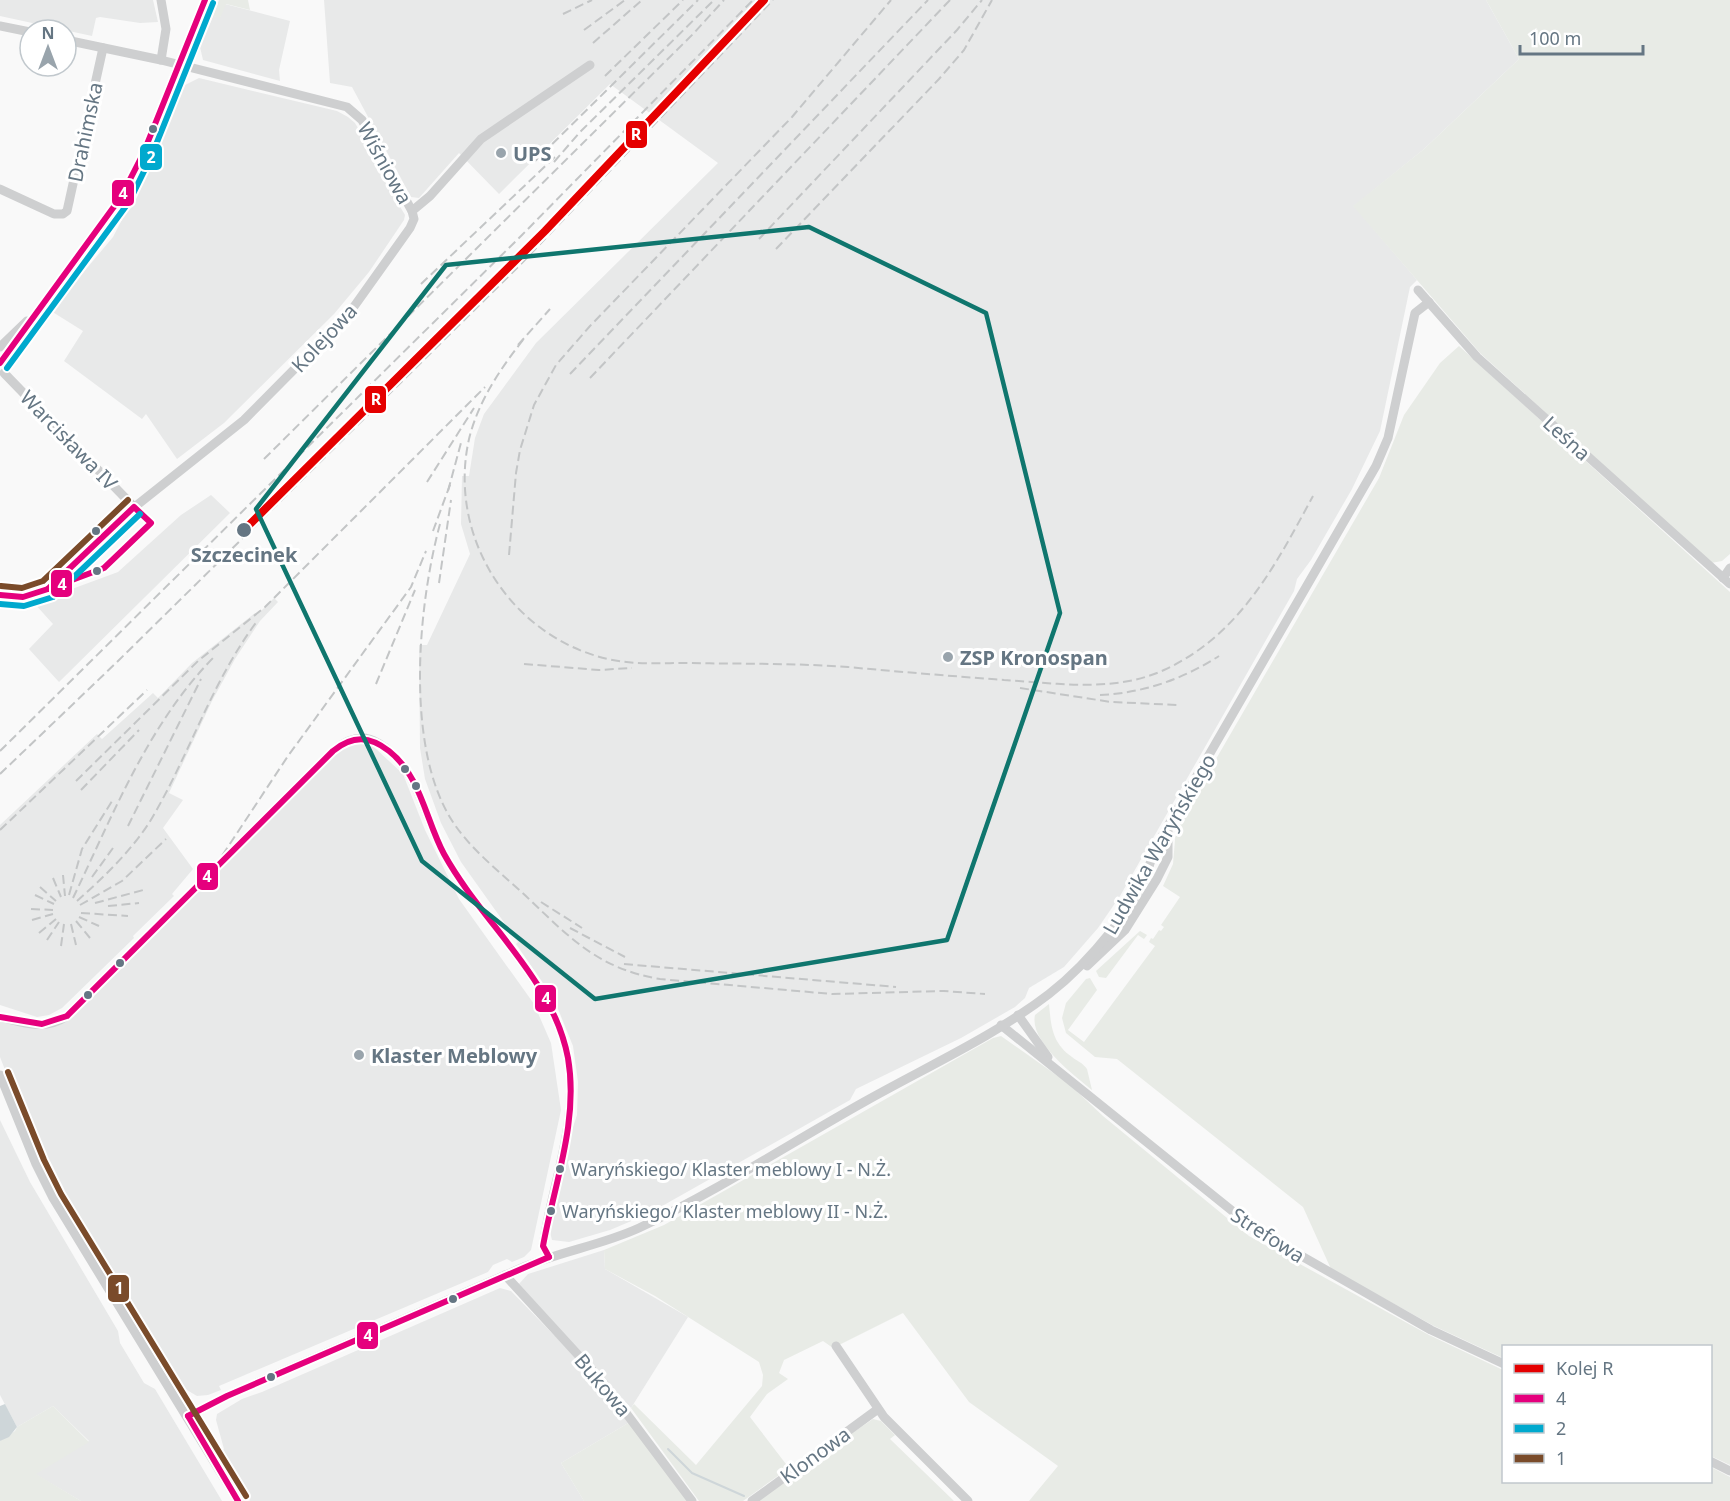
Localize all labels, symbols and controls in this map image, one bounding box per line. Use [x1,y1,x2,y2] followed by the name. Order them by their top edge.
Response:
[18,18,78,78] north arrow
[1520,18,1643,56] scale bar
[41,22,55,44] text: N
[1529,26,1581,50] text: 100 m
[61,80,109,184] street label: Drahimska
[351,117,419,209] street label: Wiśniowa
[625,120,648,149] line badge: R
[147,123,159,135] unlabelled marker
[631,123,642,145] text: R
[513,140,552,167] place label: UPS
[139,143,163,171] line badge: 2
[146,146,156,168] text: 2
[494,146,508,160] marker: UPS
[111,179,135,207] line badge: 4
[118,182,128,204] text: 4
[285,298,363,378] street label: Kolejowa
[15,384,123,496] street label: Warcisława IV
[364,385,387,414] line badge: R
[371,388,382,410] text: R
[1538,410,1596,466] street label: Leśna
[235,521,253,539] marker: Szczecinek
[90,525,102,537] unlabelled marker
[191,541,298,568] place label: Szczecinek
[91,565,103,577] unlabelled marker
[50,569,73,598] line badge: 4
[57,573,67,595] text: 4
[960,644,1108,671] place label: ZSP Kronospan
[941,650,955,664] marker: ZSP Kronospan
[1096,749,1222,939] street label: Ludwika Waryńskiego
[399,763,411,775] unlabelled marker
[410,780,422,792] unlabelled marker
[196,862,219,891] line badge: 4
[202,865,212,887] text: 4
[114,957,126,969] unlabelled marker
[534,984,557,1013] line badge: 4
[541,987,551,1009] text: 4
[82,989,94,1001] unlabelled marker
[371,1042,538,1069] place label: Klaster Meblowy
[352,1048,366,1062] marker: Klaster Meblowy
[571,1157,891,1181] place label: Waryńskiego/ Klaster meblowy I - N.Ż.
[554,1163,566,1175] marker: Waryńskiego/ Klaster meblowy I - N.Ż.
[562,1199,888,1223] place label: Waryńskiego/ Klaster meblowy II - N.Ż.
[1226,1201,1310,1269] street label: Strefowa
[545,1205,557,1217] marker: Waryńskiego/ Klaster meblowy II - N.Ż.
[107,1274,130,1303] line badge: 1
[114,1277,124,1299] text: 1
[447,1293,459,1305] unlabelled marker
[356,1321,379,1350] line badge: 4
[363,1324,373,1346] text: 4
[1502,1345,1712,1483] legend
[569,1348,637,1422] street label: Bukowa
[1556,1356,1613,1380] text: Kolej R
[265,1371,277,1383] unlabelled marker
[1556,1386,1566,1410] text: 4
[1556,1416,1566,1440] text: 2
[774,1420,856,1490] street label: Klonowa
[1556,1446,1566,1470] text: 1

